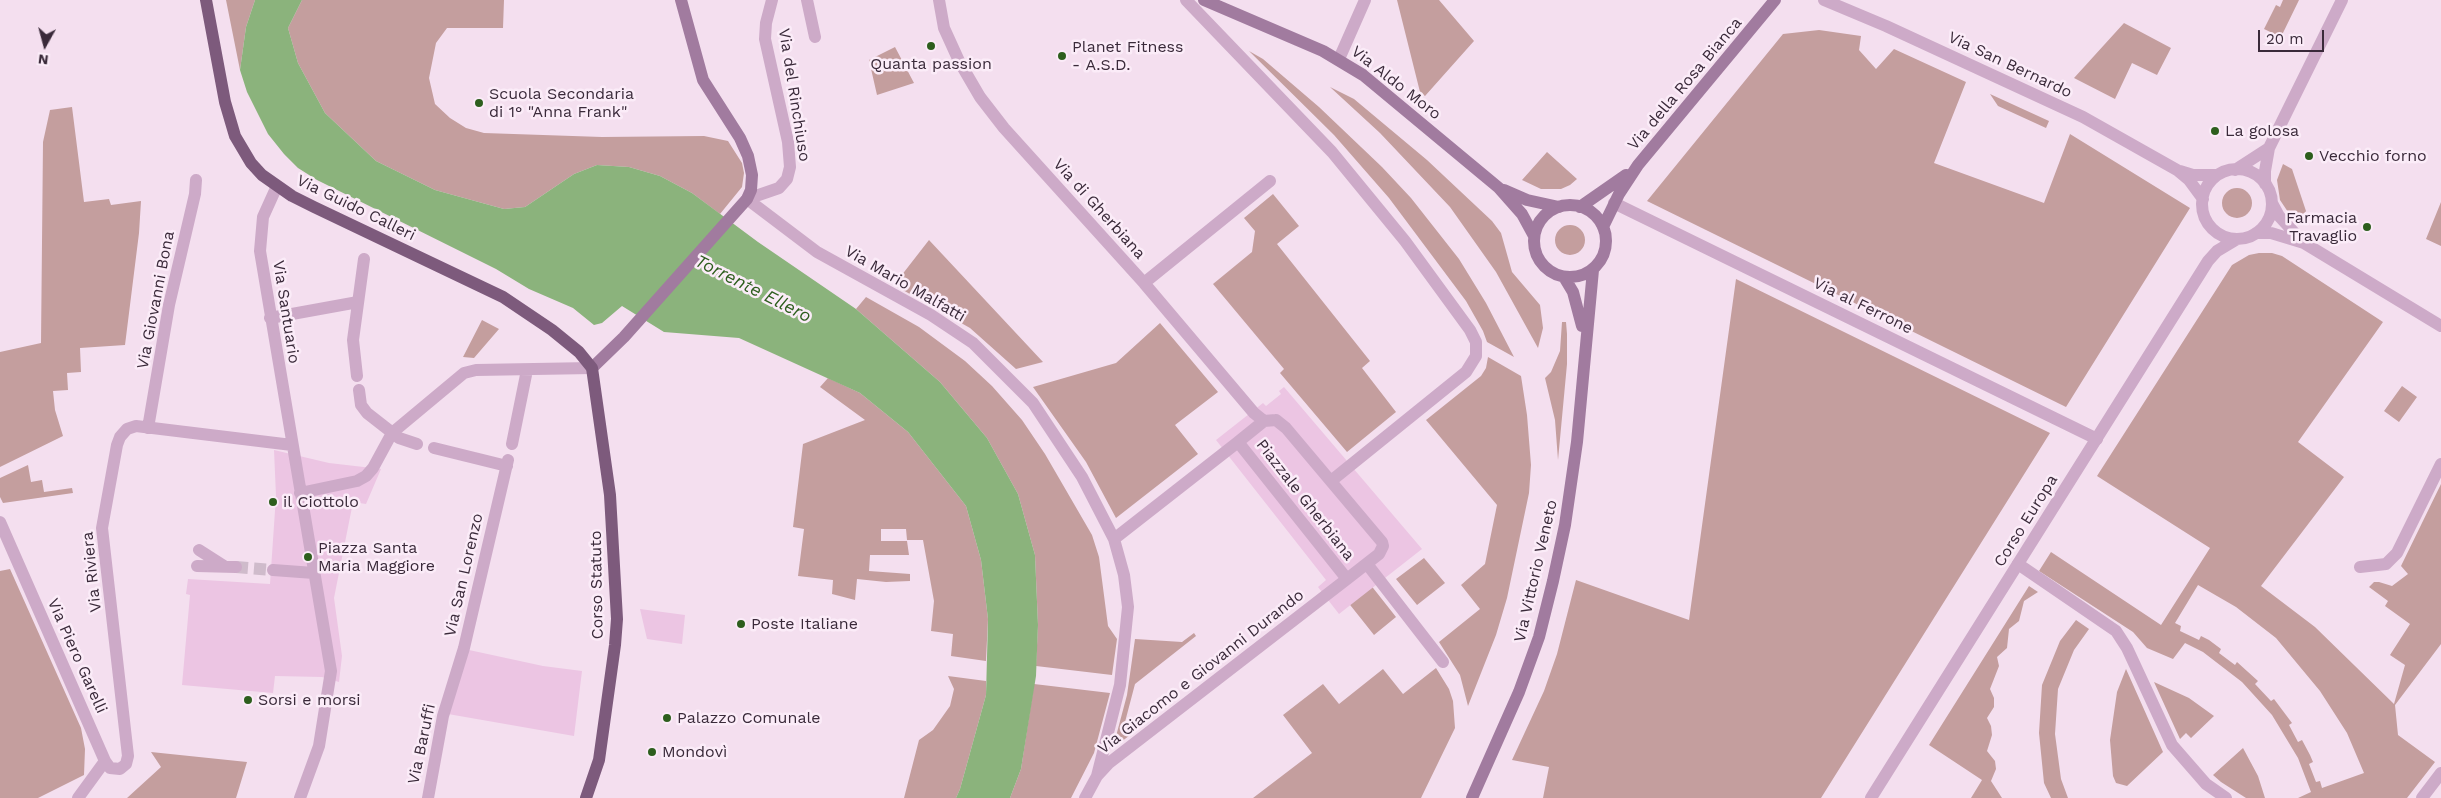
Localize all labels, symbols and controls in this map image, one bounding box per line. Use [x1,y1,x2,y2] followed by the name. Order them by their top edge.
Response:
[1624,14,1746,154] street label: Via della Rosa Bianca
[20,20,70,70] north arrow
[2261,20,2327,52] scale bar
[774,27,814,163] street label: Via del Rinchiuso
[1945,28,2075,102] street label: Via San Bernardo
[2266,30,2304,48] text: 20 m
[1072,37,1183,75] place label: Planet Fitness - A.S.D.
[925,40,937,52] marker: Quanta passion
[1347,42,1445,124] street label: Via Aldo Moro
[1056,50,1068,62] marker: Planet Fitness - A.S.D.
[37,51,49,68] text: N
[870,54,992,74] place label: Quanta passion
[489,84,634,122] place label: Scuola Secondaria di 1° "Anna Frank"
[473,97,485,109] marker: Scuola Secondaria di 1° "Anna Frank"
[2225,121,2299,141] place label: La golosa
[2209,125,2221,137] marker: La golosa
[2319,146,2427,166] place label: Vecchio forno
[2303,150,2315,162] marker: Vecchio forno
[1049,155,1149,263] street label: Via di Gherbiana
[293,171,419,245] street label: Via Guido Calleri
[2286,208,2357,246] place label: Farmacia Travaglio
[2361,221,2373,233] marker: Farmacia Travaglio
[133,229,179,371] street label: Via Giovanni Bona
[841,242,969,326] street label: Via Mario Malfatti
[691,250,815,328] water label: Torrente Ellero
[268,259,304,365] street label: Via Santuario
[1810,274,1916,338] street label: Via al Ferrone
[1252,436,1358,564] street label: Piazzale Gherbiana
[1990,471,2062,571] street label: Corso Europa
[283,492,359,512] place label: il Ciottolo
[267,496,279,508] marker: il Ciottolo
[1510,498,1562,644] street label: Via Vittorio Veneto
[440,511,488,639] street label: Via San Lorenzo
[586,530,608,640] street label: Corso Statuto
[78,531,106,613] street label: Via Riviera
[318,538,435,576] place label: Piazza Santa Maria Maggiore
[302,551,314,563] marker: Piazza Santa Maria Maggiore
[1094,586,1308,758] street label: Via Giacomo e Giovanni Durando
[43,595,111,717] street label: Via Piero Garelli
[751,614,858,634] place label: Poste Italiane
[735,618,747,630] marker: Poste Italiane
[258,690,361,710] place label: Sorsi e morsi
[242,694,254,706] marker: Sorsi e morsi
[404,702,440,786] street label: Via Baruffi
[677,708,821,728] place label: Palazzo Comunale
[661,712,673,724] marker: Palazzo Comunale
[662,742,727,762] place label: Mondovì
[646,746,658,758] marker: Mondovì

